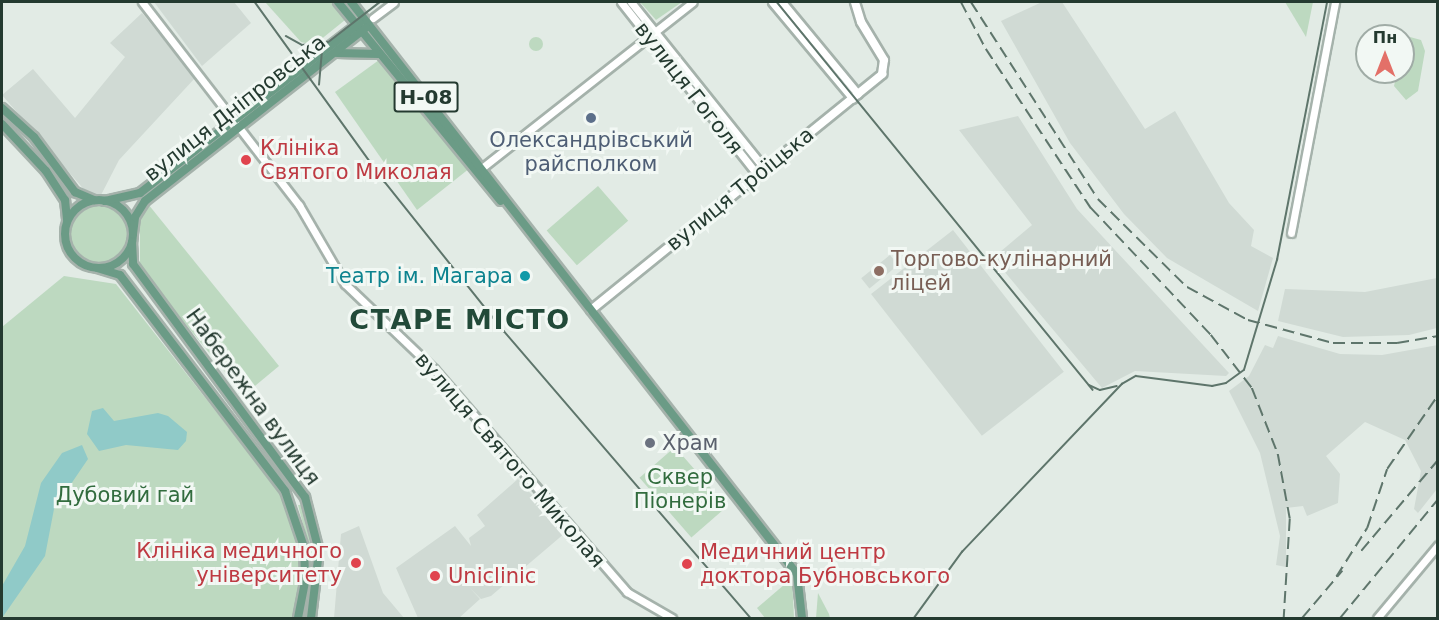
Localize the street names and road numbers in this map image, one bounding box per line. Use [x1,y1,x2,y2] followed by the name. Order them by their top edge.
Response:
[629,17,749,159] street label: вулиця Гоголя
[139,29,331,187] street label: вулиця Дніпровська
[393,80,459,114] road number: Н-08
[661,122,819,256] street label: вулиця Троїцька
[181,304,325,490] street label: Набережна вулиця
[410,347,610,573] street label: вулиця Святого Миколая

